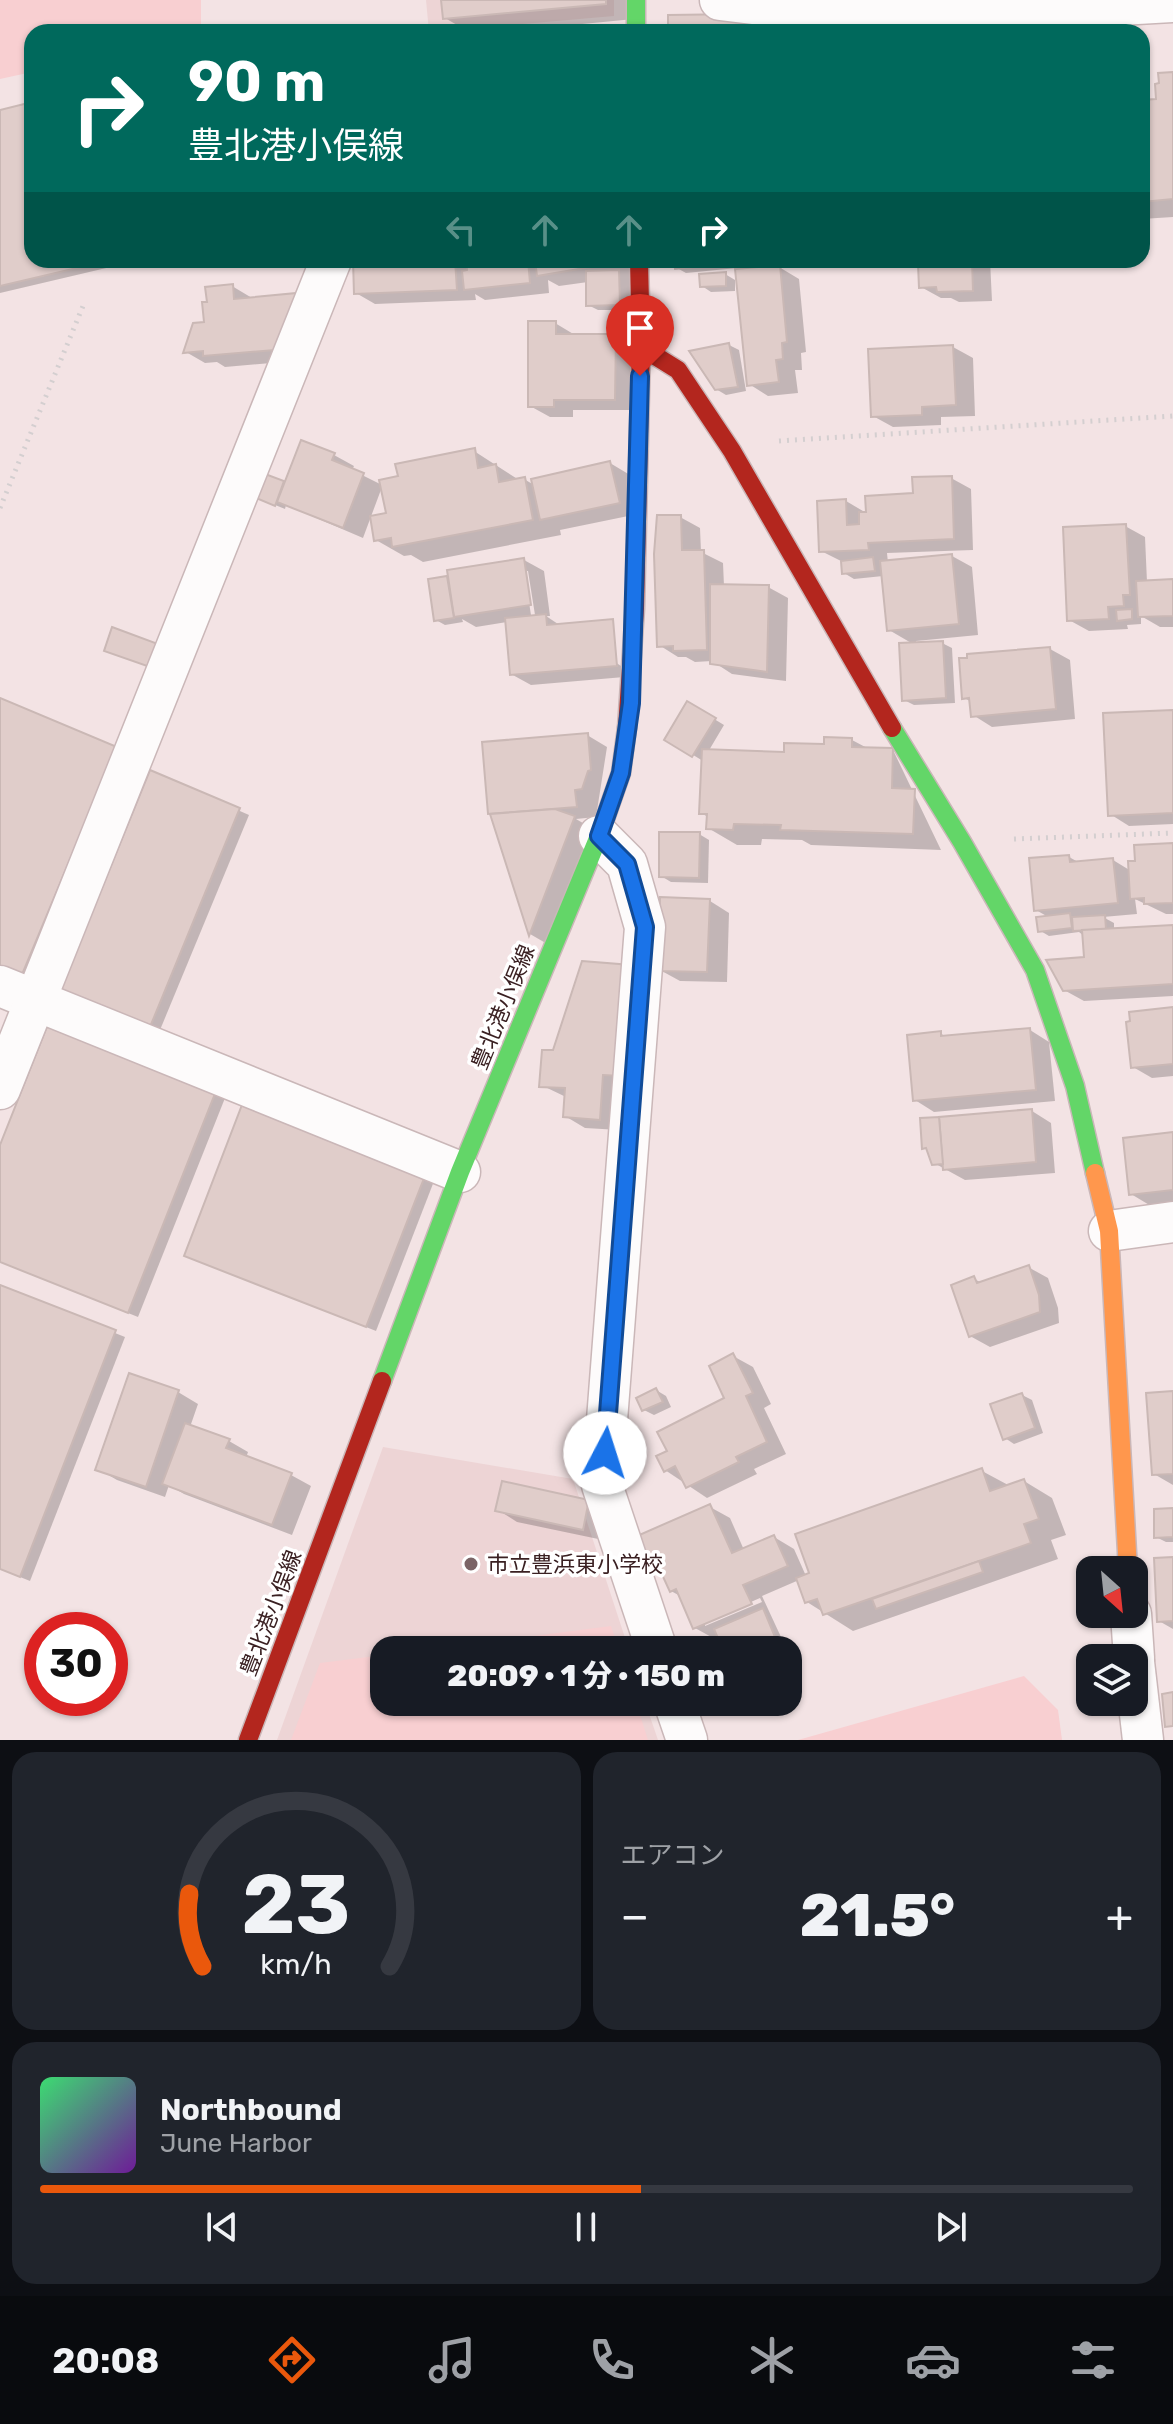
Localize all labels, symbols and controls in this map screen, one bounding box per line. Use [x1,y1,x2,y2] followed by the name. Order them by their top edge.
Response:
[188,49,325,115] text: 90 m
[56,56,160,160] icon: right
[188,124,404,167] text: 豊北港小俣線
[439,208,483,252] icon: left
[523,208,567,252] icon: ahead
[607,208,651,252] icon: ahead
[691,208,735,252] icon: right
[606,294,674,376] pin
[618,306,662,350] icon: arrive
[466,941,540,1073] street label: 豊北港小俣線
[563,1411,647,1495] position arrow
[235,1547,307,1679] street label: 豊北港小俣線
[487,1551,663,1578] place label: 市立豊浜東小学校
[462,1555,480,1573] marker: 市立豊浜東小学校
[1076,1556,1148,1628] north arrow
[1076,1556,1148,1716] map controls
[24,1612,128,1716] speed limit sign: 30
[1076,1644,1148,1716] button: layers
[447,1658,725,1694] text: 20:09 · 1 分 · 150 m
[621,1840,725,1871] text: エアコン
[242,1855,351,1954] text: 23
[800,1880,955,1951] text: 21.5°
[621,1890,649,1942] text: −
[1106,1890,1133,1942] text: +
[261,1947,332,1981] text: km/h
[160,2092,342,2128] text: Northbound
[160,2128,312,2159] text: June Harbor
[200,2205,244,2249] icon: previous
[564,2205,608,2249] icon: pause
[929,2205,973,2249] icon: next
[264,2332,320,2388] icon: directions
[424,2332,480,2388] icon: music
[584,2332,640,2388] icon: phone
[744,2332,800,2388] icon: climate
[905,2332,961,2388] icon: car
[1065,2332,1121,2388] icon: filters
[52,2339,159,2382] text: 20:08

